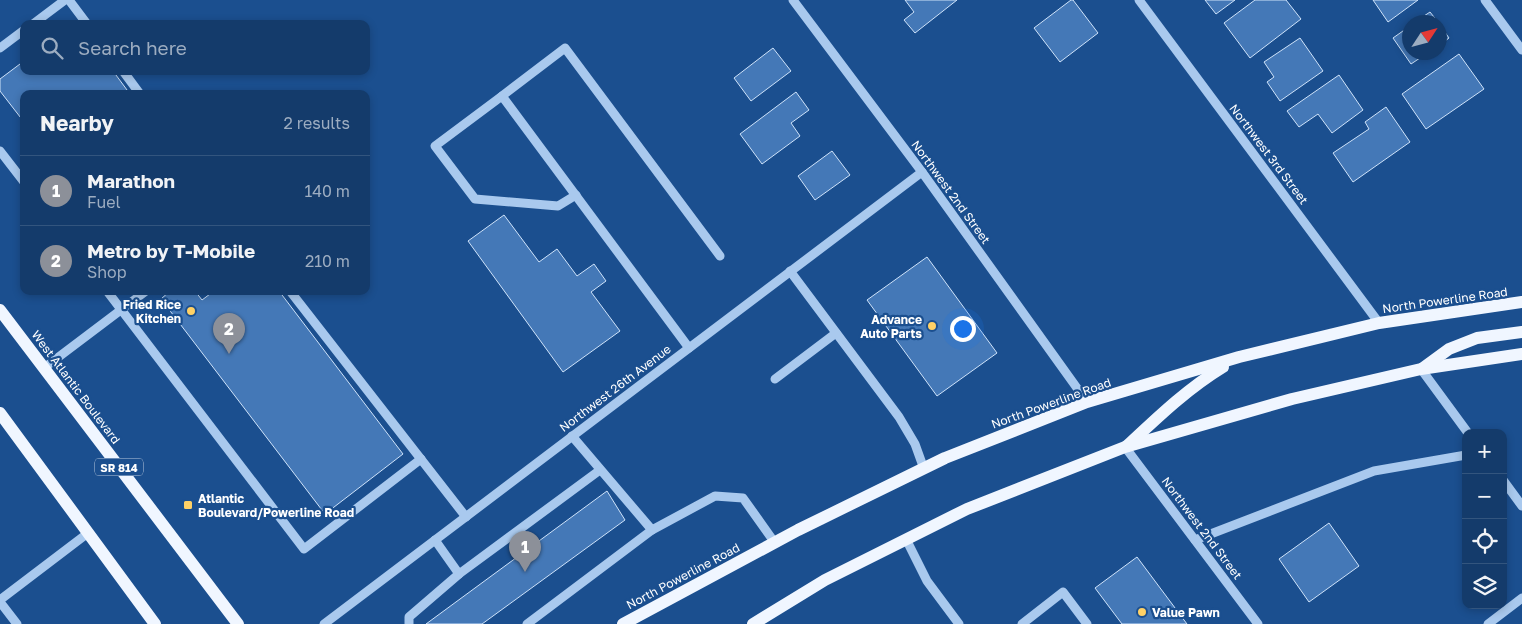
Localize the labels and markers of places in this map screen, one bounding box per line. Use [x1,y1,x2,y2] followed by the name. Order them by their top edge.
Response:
[123,297,181,326] place label: Fried Rice Kitchen
[185,305,197,317] marker: Fried Rice Kitchen
[860,312,922,341] place label: Advance Auto Parts
[213,313,245,354] pin: 2
[926,320,938,332] marker: Advance Auto Parts
[198,491,354,520] place label: Atlantic Boulevard/Powerline Road
[182,499,194,511] marker: Atlantic Boulevard/Powerline Road
[509,531,541,572] pin: 1
[1152,605,1220,620] place label: Value Pawn
[1136,606,1148,618] marker: Value Pawn

